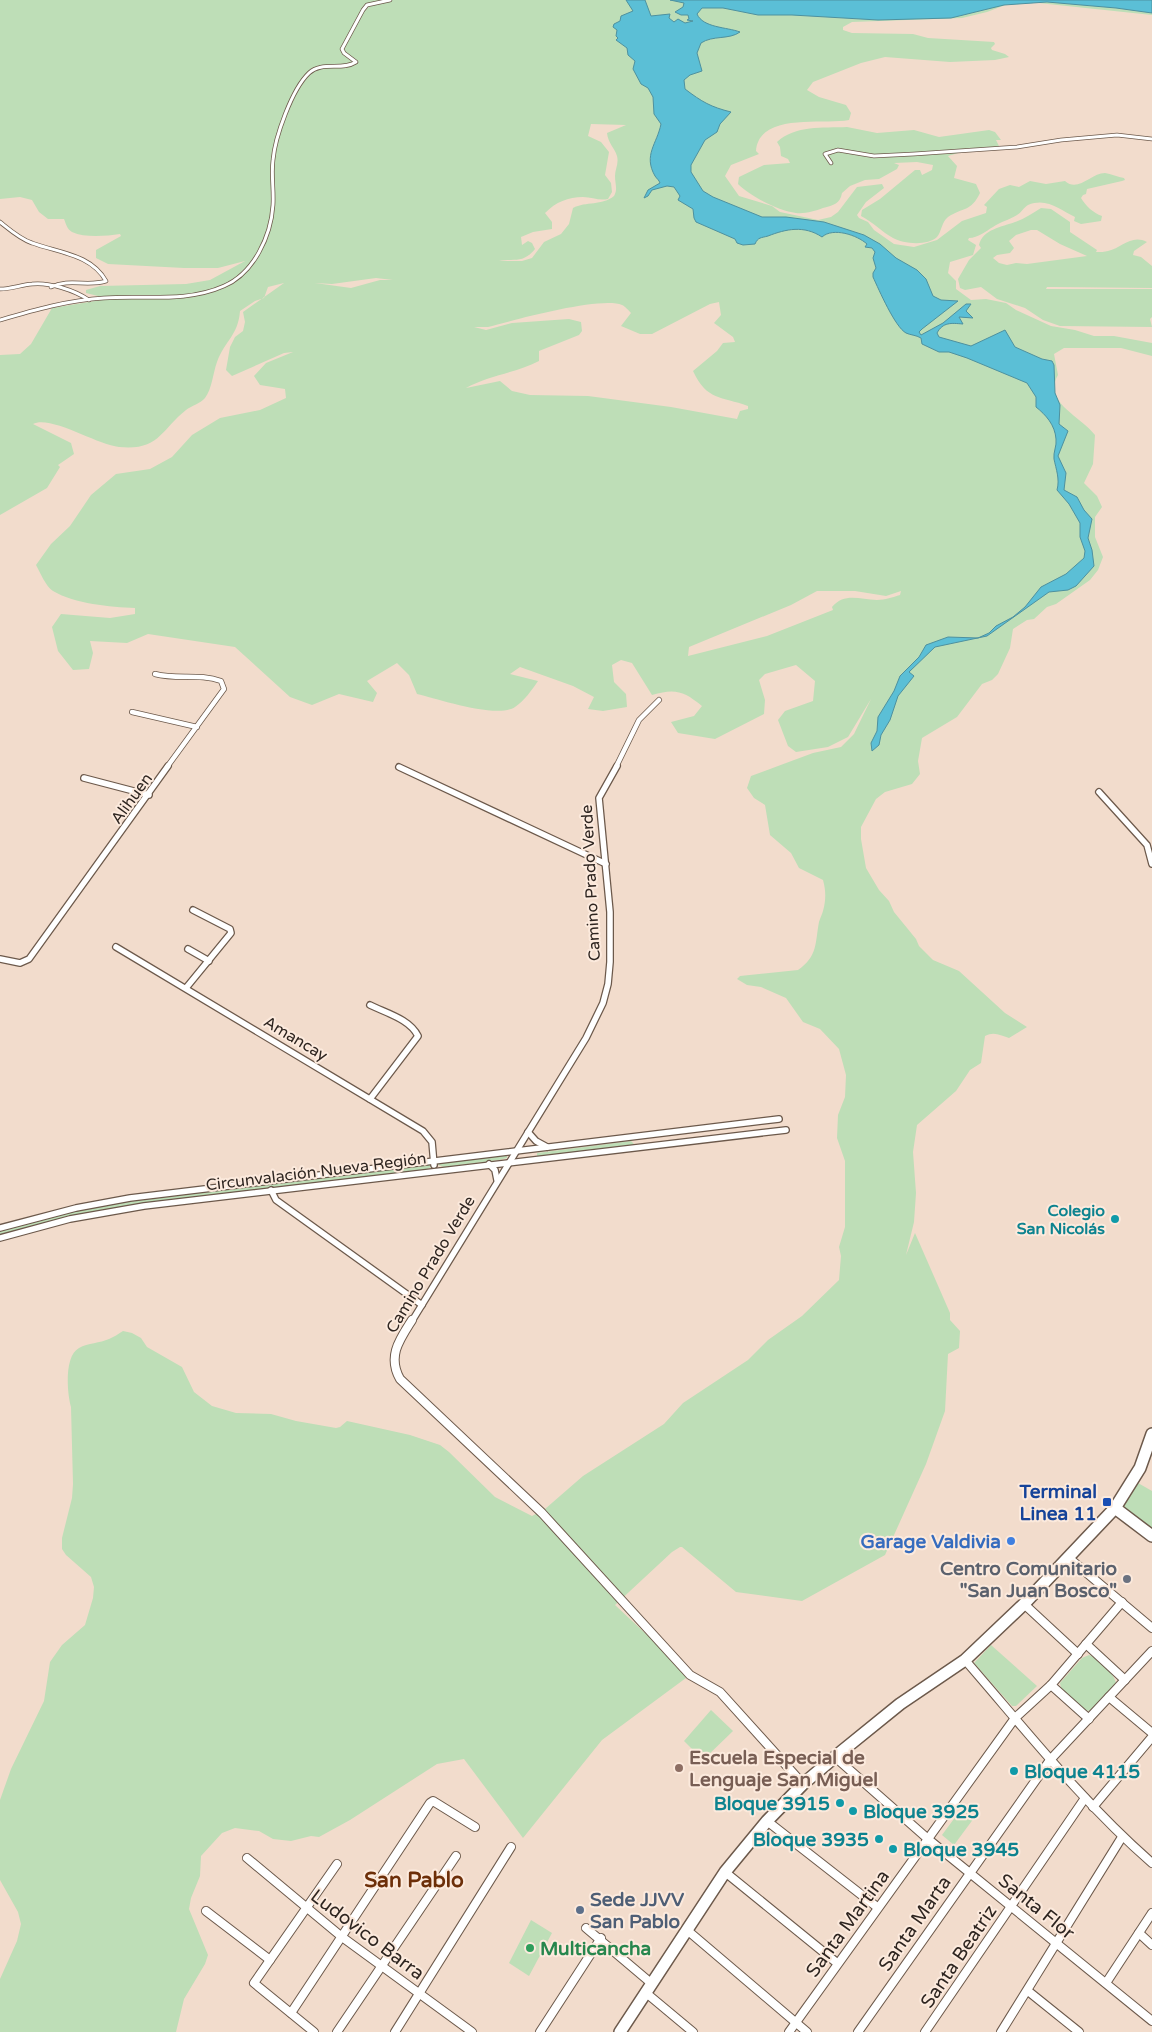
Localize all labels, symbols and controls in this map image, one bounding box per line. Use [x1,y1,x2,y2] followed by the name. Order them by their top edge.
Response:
[107,769,157,828] street label: Alihuen
[577,804,605,962] street label: Camino Prado Verde
[260,1012,332,1066] street label: Amancay
[205,1149,428,1195] street label: Circunvalación Nueva Región
[382,1192,480,1337] street label: Camino Prado Verde
[1017,1201,1105,1239] place label: Colegio San Nicolás
[1109,1213,1121,1225] marker: Colegio San Nicolás
[1018,1481,1097,1525] place label: Terminal Linea 11
[1101,1496,1113,1508] marker: Terminal Linea 11
[861,1531,1001,1554] place label: Garage Valdivia
[1005,1535,1017,1547] marker: Garage Valdivia
[940,1558,1117,1602] place label: Centro Comunitario "San Juan Bosco"
[1121,1573,1133,1585] marker: Centro Comunitario "San Juan Bosco"
[689,1747,878,1792] place label: Escuela Especial de Lenguaje San Miguel
[1024,1761,1140,1784] place label: Bloque 4115
[673,1762,685,1774] marker: Escuela Especial de Lenguaje San Miguel
[1008,1765,1020,1777] marker: Bloque 4115
[714,1793,830,1816] place label: Bloque 3915
[834,1797,846,1809] marker: Bloque 3915
[863,1801,979,1824] place label: Bloque 3925
[847,1805,859,1817] marker: Bloque 3925
[753,1829,869,1852] place label: Bloque 3935
[873,1833,885,1845] marker: Bloque 3935
[903,1839,1019,1862] place label: Bloque 3945
[887,1843,899,1855] marker: Bloque 3945
[802,1866,894,1981] street label: Santa Martina
[364,1868,464,1893] district label: San Pablo
[994,1869,1079,1945] street label: Santa Flor
[874,1872,956,1975] street label: Santa Marta
[306,1885,428,1985] street label: Ludovico Barra
[590,1889,685,1933] place label: Sede JJVV San Pablo
[916,1901,1001,2012] street label: Santa Beatriz
[574,1904,586,1916] marker: Sede JJVV San Pablo
[540,1938,651,1960] place label: Multicancha
[524,1942,536,1954] marker: Multicancha

